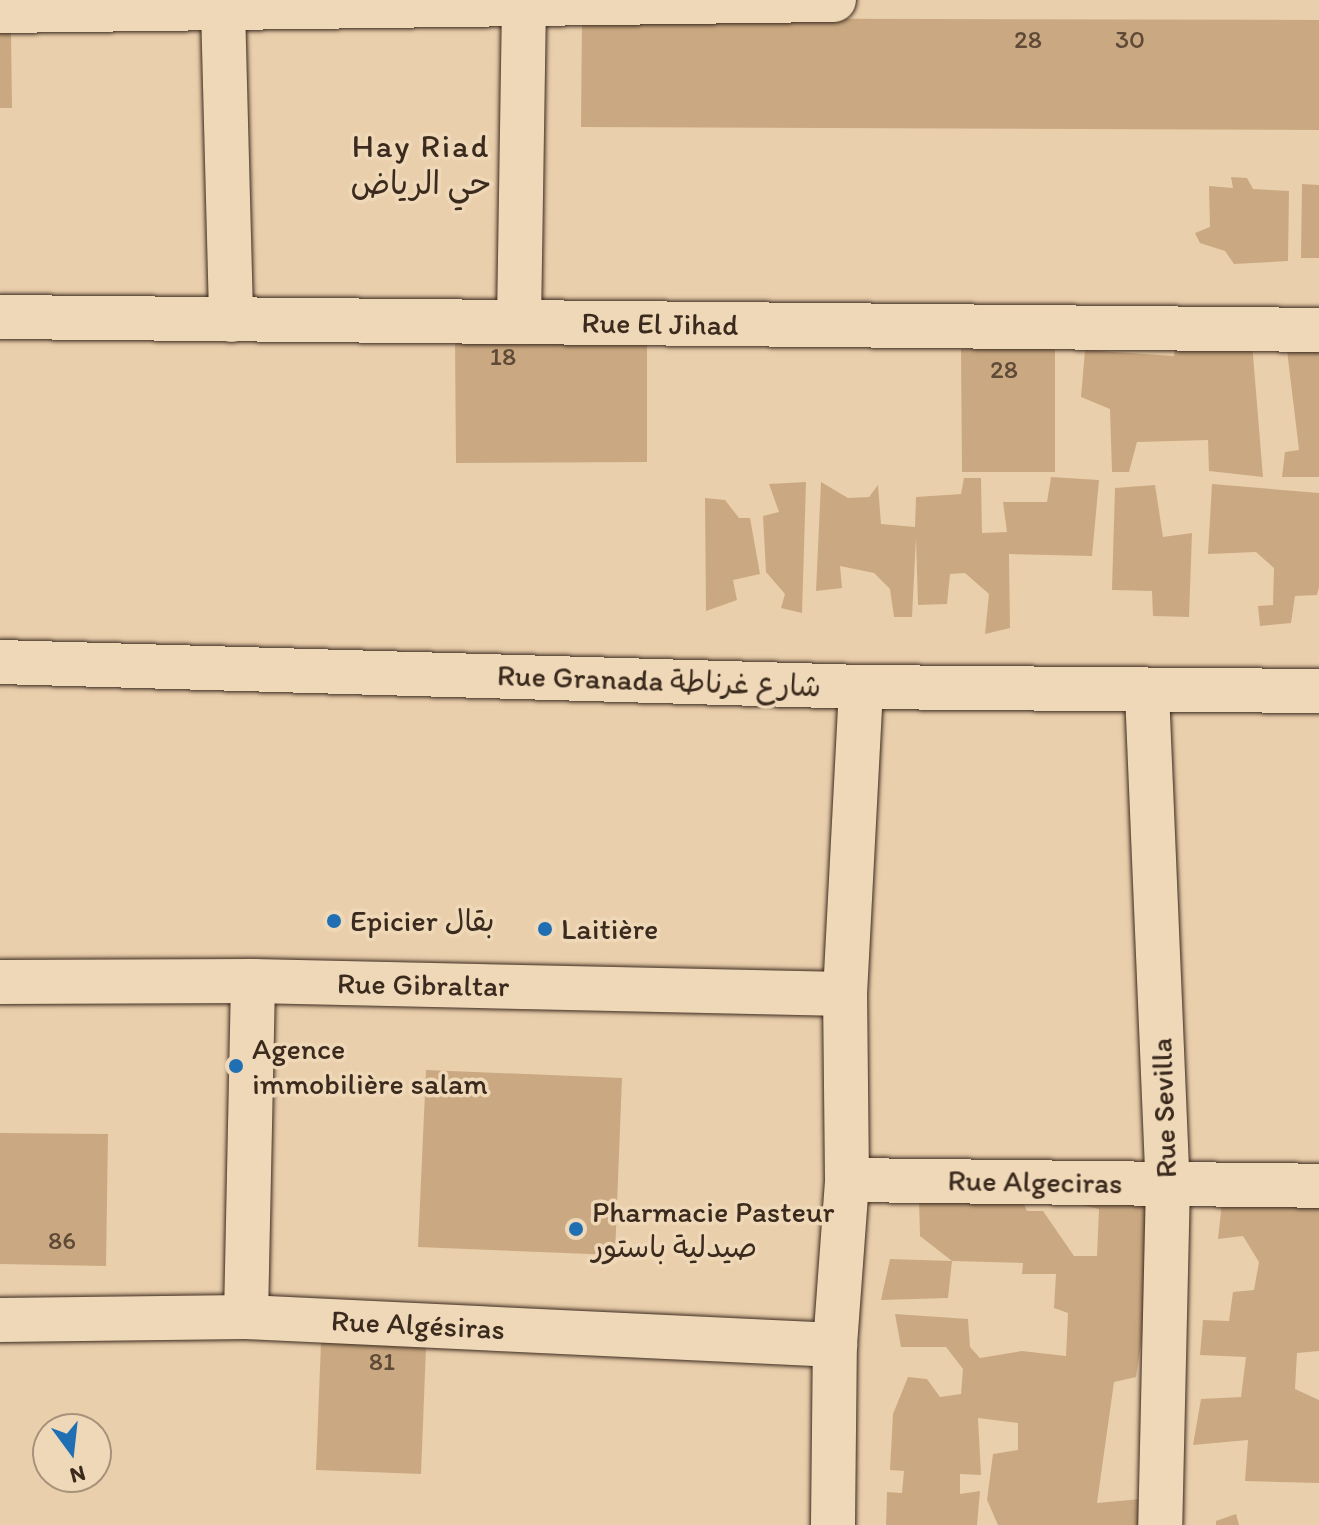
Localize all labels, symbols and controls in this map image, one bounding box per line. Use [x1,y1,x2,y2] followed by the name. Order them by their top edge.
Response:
[1014,24,1042,56] house number: 28
[1115,24,1145,56] house number: 30
[351,128,491,203] district label: Hay Riad حي الرياض
[581,305,739,343] street label: Rue El Jihad
[490,341,516,373] house number: 18
[990,354,1018,386] house number: 28
[496,657,822,705] street label: Rue Granada شارع غرناطة
[350,903,494,939] place label: Epicier بقال
[561,911,658,947] place label: Laitière
[325,912,343,930] marker: Epicier بقال
[536,920,554,938] marker: Laitière
[336,965,510,1005] street label: Rue Gibraltar
[252,1031,488,1102] place label: Agence immobilière salam
[1144,1037,1184,1179] street label: Rue Sevilla
[227,1057,245,1075] marker: Agence immobilière salam
[947,1162,1123,1202] street label: Rue Algeciras
[592,1194,834,1264] place label: Pharmacie Pasteur صيدلية باستور
[567,1220,585,1238] marker: Pharmacie Pasteur صيدلية باستور
[48,1225,76,1257] house number: 86
[330,1302,506,1348] street label: Rue Algésiras
[369,1346,395,1378] house number: 81
[32,1413,112,1493] north arrow
[67,1460,89,1490] text: N

